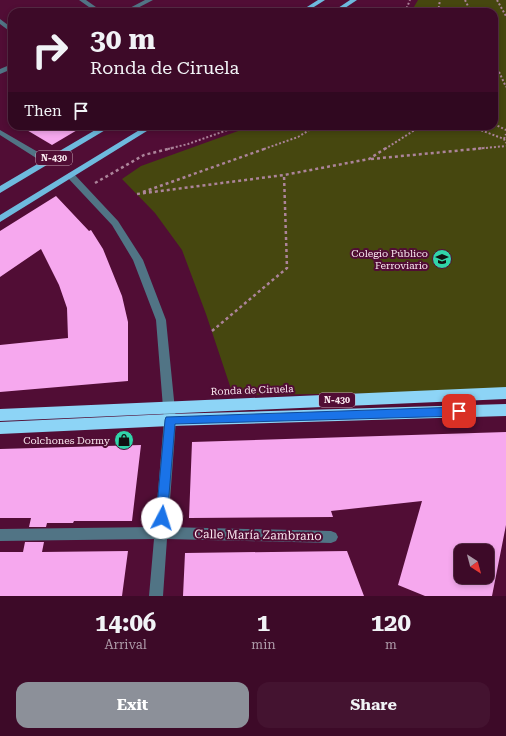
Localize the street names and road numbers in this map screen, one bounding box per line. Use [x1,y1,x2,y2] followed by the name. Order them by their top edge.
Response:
[36,151,72,165] road number: N-430
[210,383,294,397] street label: Ronda de Ciruela
[319,393,355,407] road number: N-430
[194,527,322,543] street label: Calle María Zambrano

